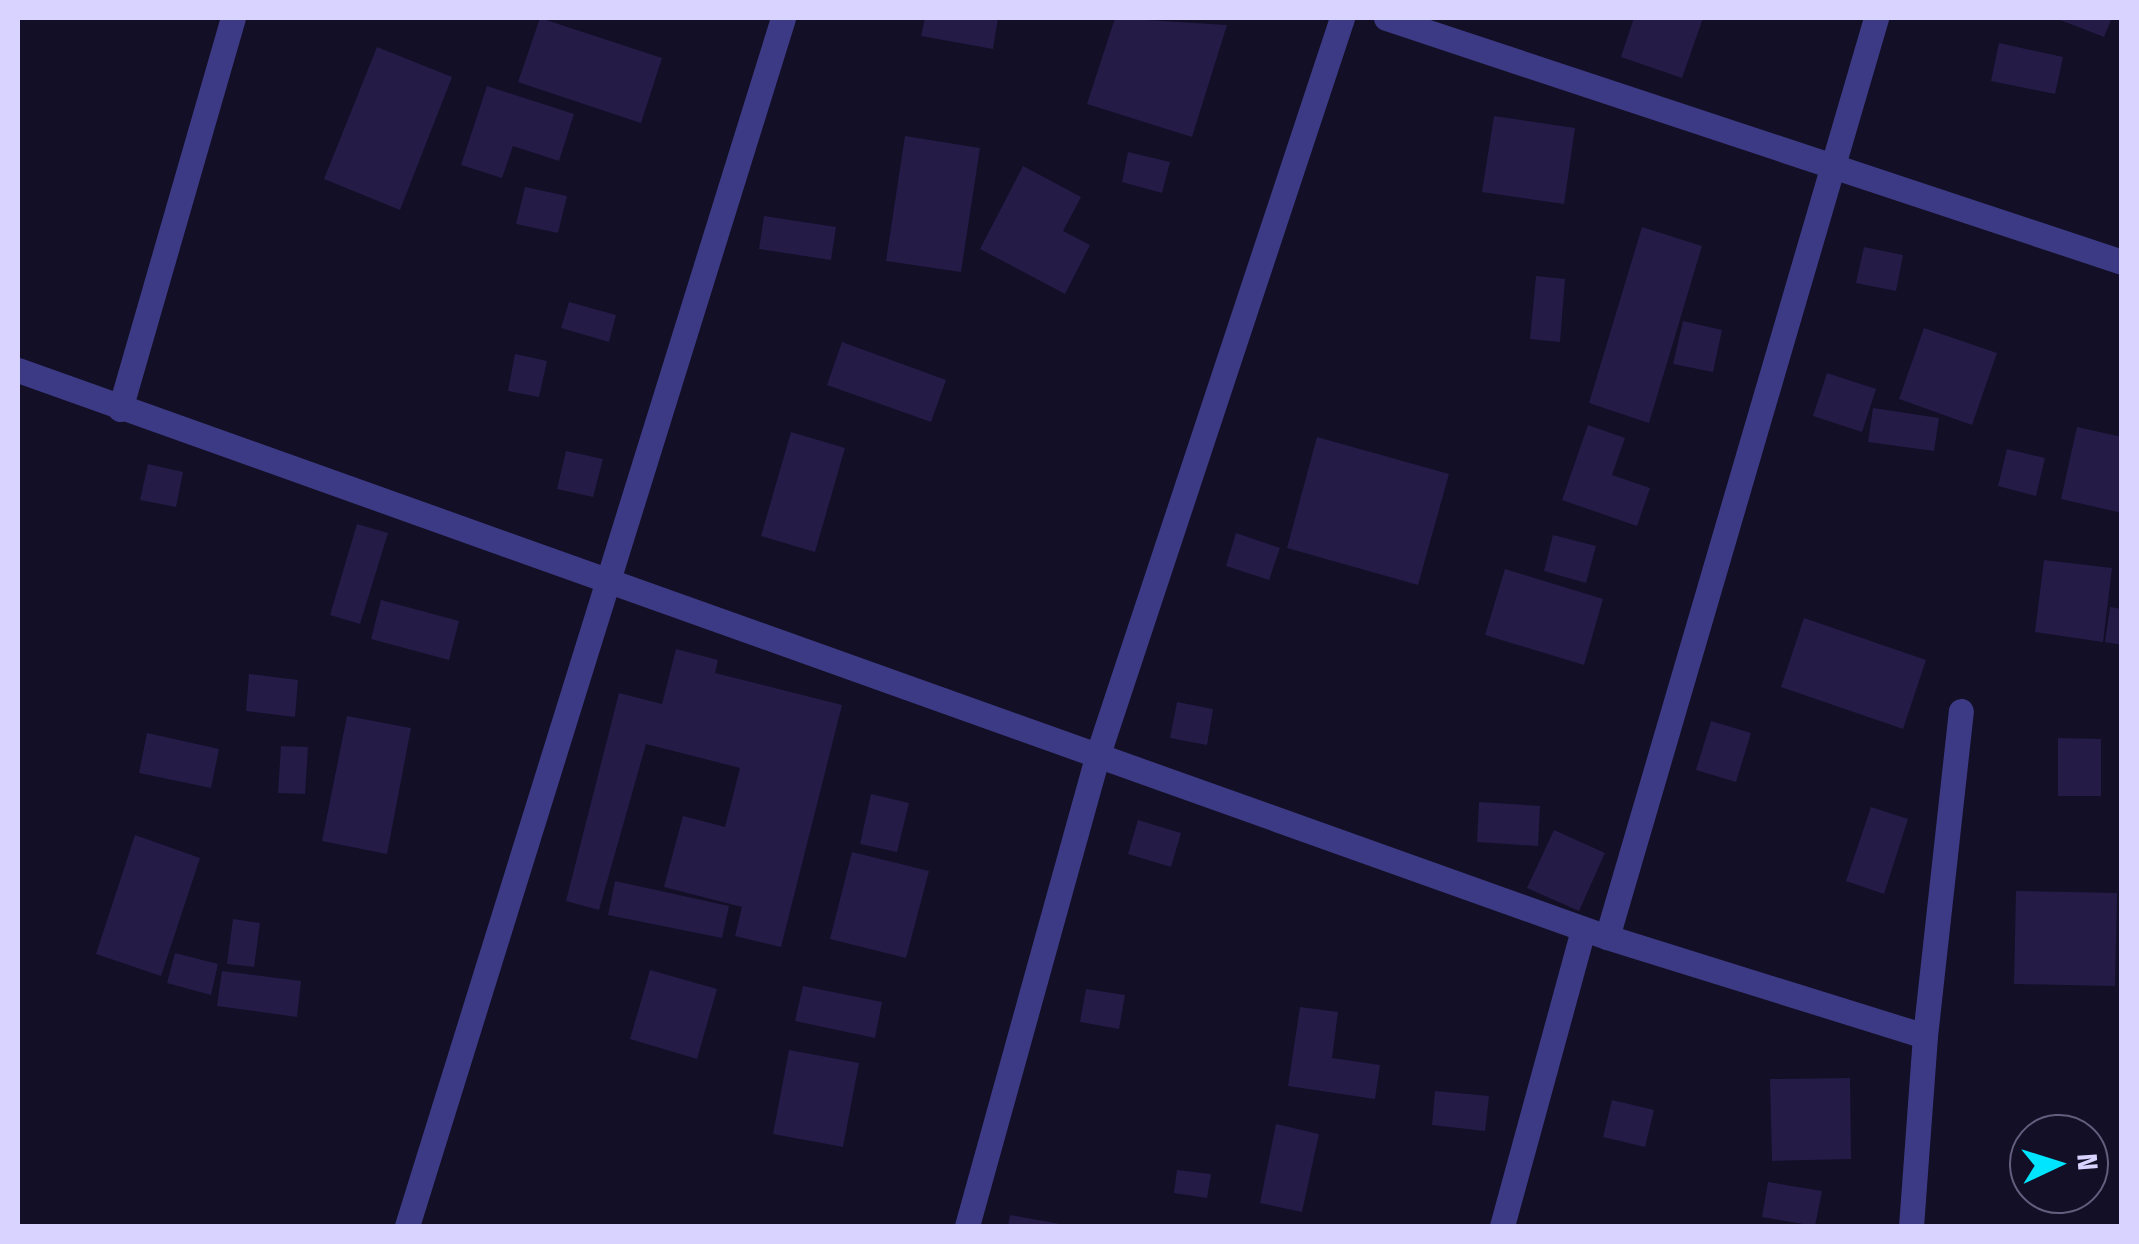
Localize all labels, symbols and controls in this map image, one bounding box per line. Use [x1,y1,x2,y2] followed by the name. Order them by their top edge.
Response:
[2009,1114,2109,1214] north arrow
[2070,1152,2104,1172] text: N

